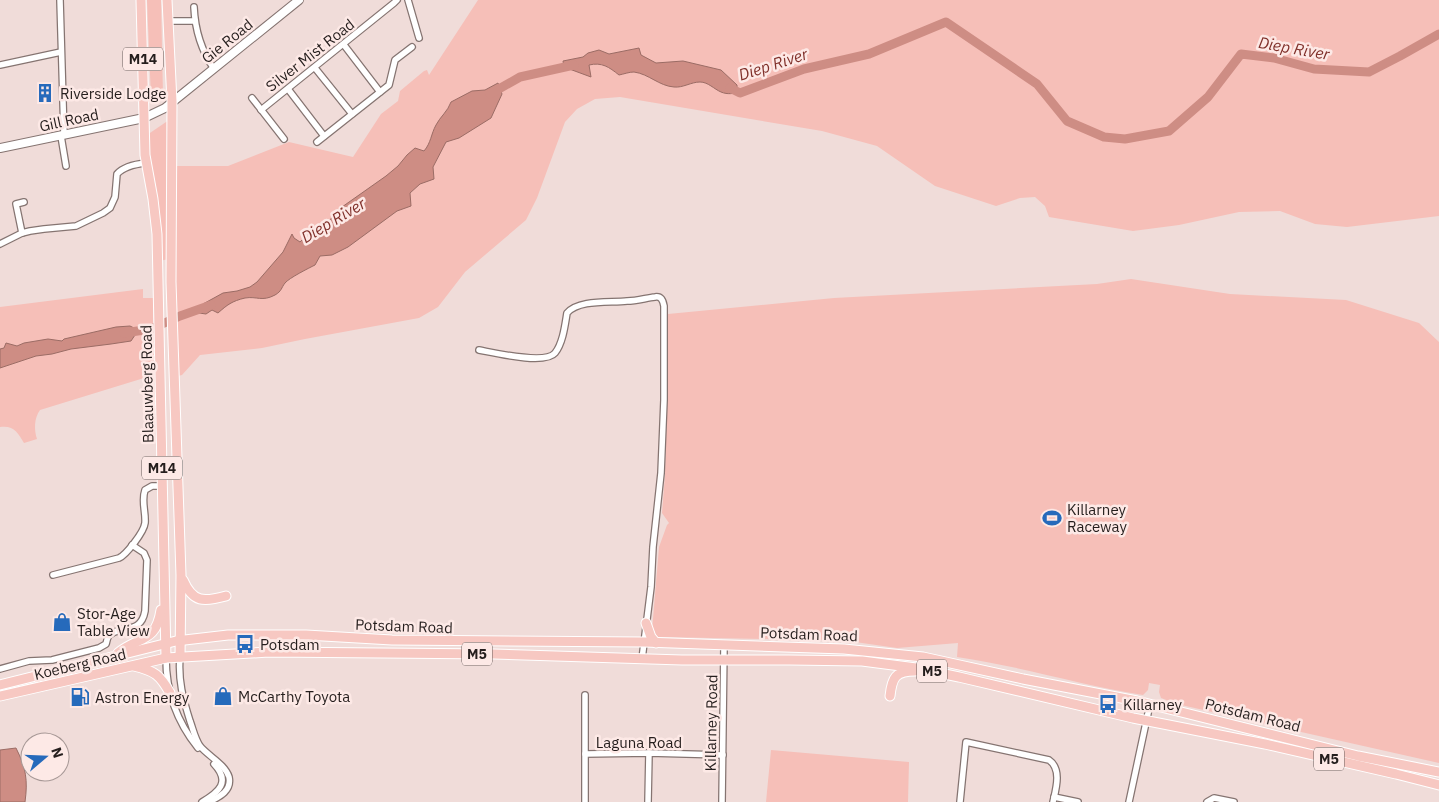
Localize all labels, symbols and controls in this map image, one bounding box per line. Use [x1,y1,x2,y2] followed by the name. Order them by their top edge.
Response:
[262,14,358,96] street label: Silver Mist Road
[198,15,256,67] street label: Gie Road
[1257,32,1332,64] water label: Diep River
[736,43,811,85] water label: Diep River
[123,48,163,70] road number: M14
[34,82,56,104] building icon: Riverside Lodge
[60,84,166,103] place label: Riverside Lodge
[38,104,100,136] street label: Gill Road
[297,192,370,247] water label: Diep River
[136,325,158,443] street label: Blaauwberg Road
[142,456,182,479] road number: M14
[1067,500,1127,536] place label: Killarney Raceway
[1041,507,1063,529] sports icon: Killarney Raceway
[77,604,150,640] place label: Stor-Age Table View
[51,611,73,633] shop icon: Stor-Age Table View
[355,615,453,637] street label: Potsdam Road
[760,623,858,645] street label: Potsdam Road
[234,633,256,655] bus stop icon: Potsdam
[260,635,320,654] place label: Potsdam
[462,642,492,666] road number: M5
[32,644,128,684] street label: Koeberg Road
[917,659,947,682] road number: M5
[701,674,721,772] street label: Killarney Road
[212,685,234,707] shop icon: McCarthy Toyota
[69,686,91,708] fuel station icon: Astron Energy
[238,687,350,706] place label: McCarthy Toyota
[95,688,190,707] place label: Astron Energy
[1097,693,1119,715] bus stop icon: Killarney
[1203,694,1303,736] street label: Potsdam Road
[1123,695,1183,714] place label: Killarney
[20,732,70,782] north arrow
[596,733,682,752] street label: Laguna Road
[47,745,67,760] text: N
[1314,748,1344,771] road number: M5

